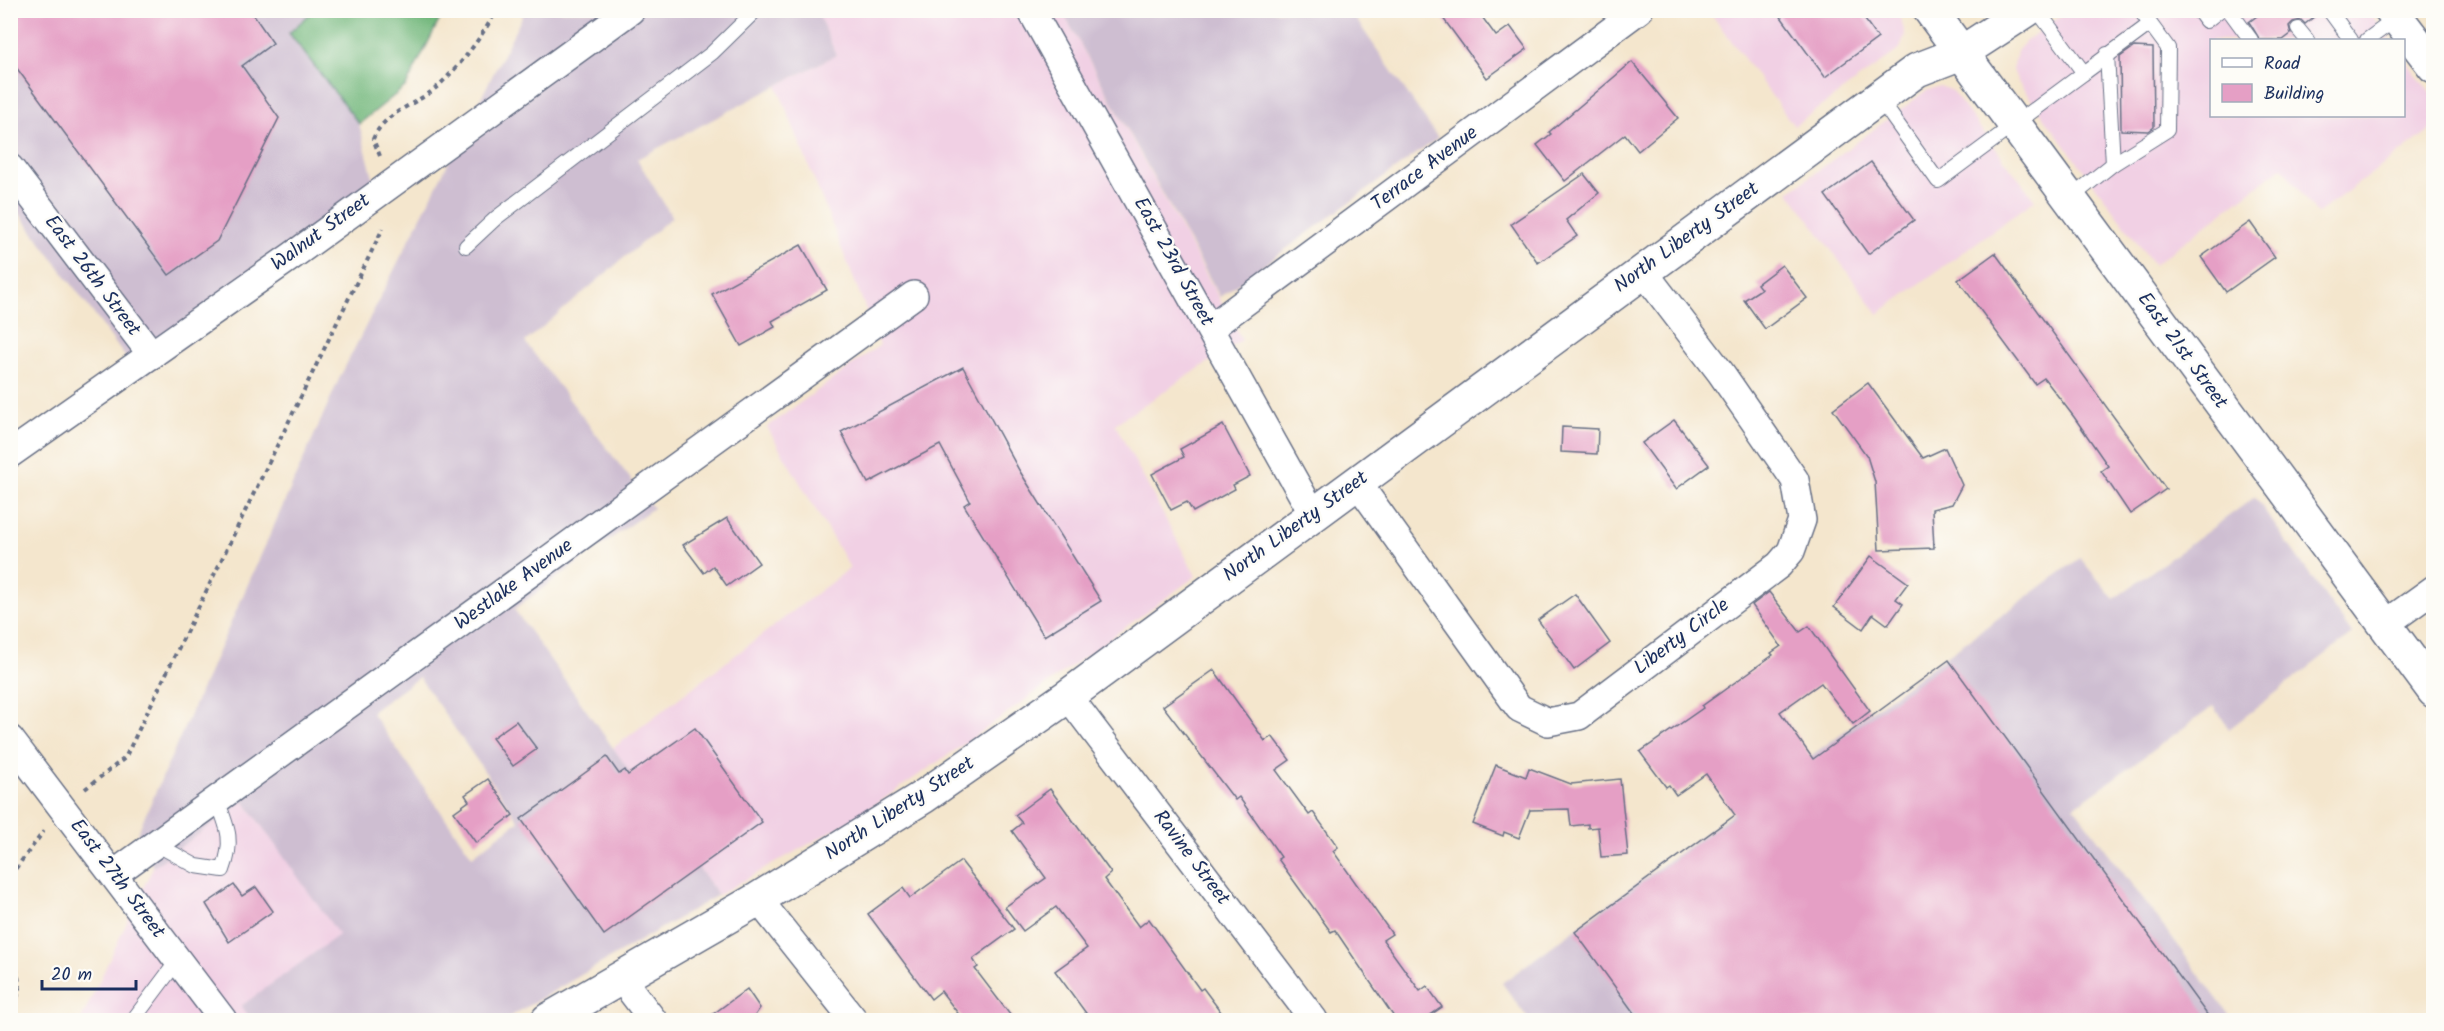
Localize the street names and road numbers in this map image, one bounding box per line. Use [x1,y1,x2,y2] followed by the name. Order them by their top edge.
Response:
[1365,118,1485,220] street label: Terrace Avenue
[1607,174,1767,302] street label: North Liberty Street
[264,186,378,280] street label: Walnut Street
[1124,191,1222,333] street label: East 23rd Street
[35,208,149,344] street label: East 26th Street
[2128,286,2236,417] street label: East 21st Street
[1216,463,1376,591] street label: North Liberty Street
[448,531,580,639] street label: Westlake Avenue
[1627,590,1737,684] street label: Liberty Circle
[819,748,982,870] street label: North Liberty Street
[1144,803,1238,913] street label: Ravine Street
[61,812,173,946] street label: East 27th Street

